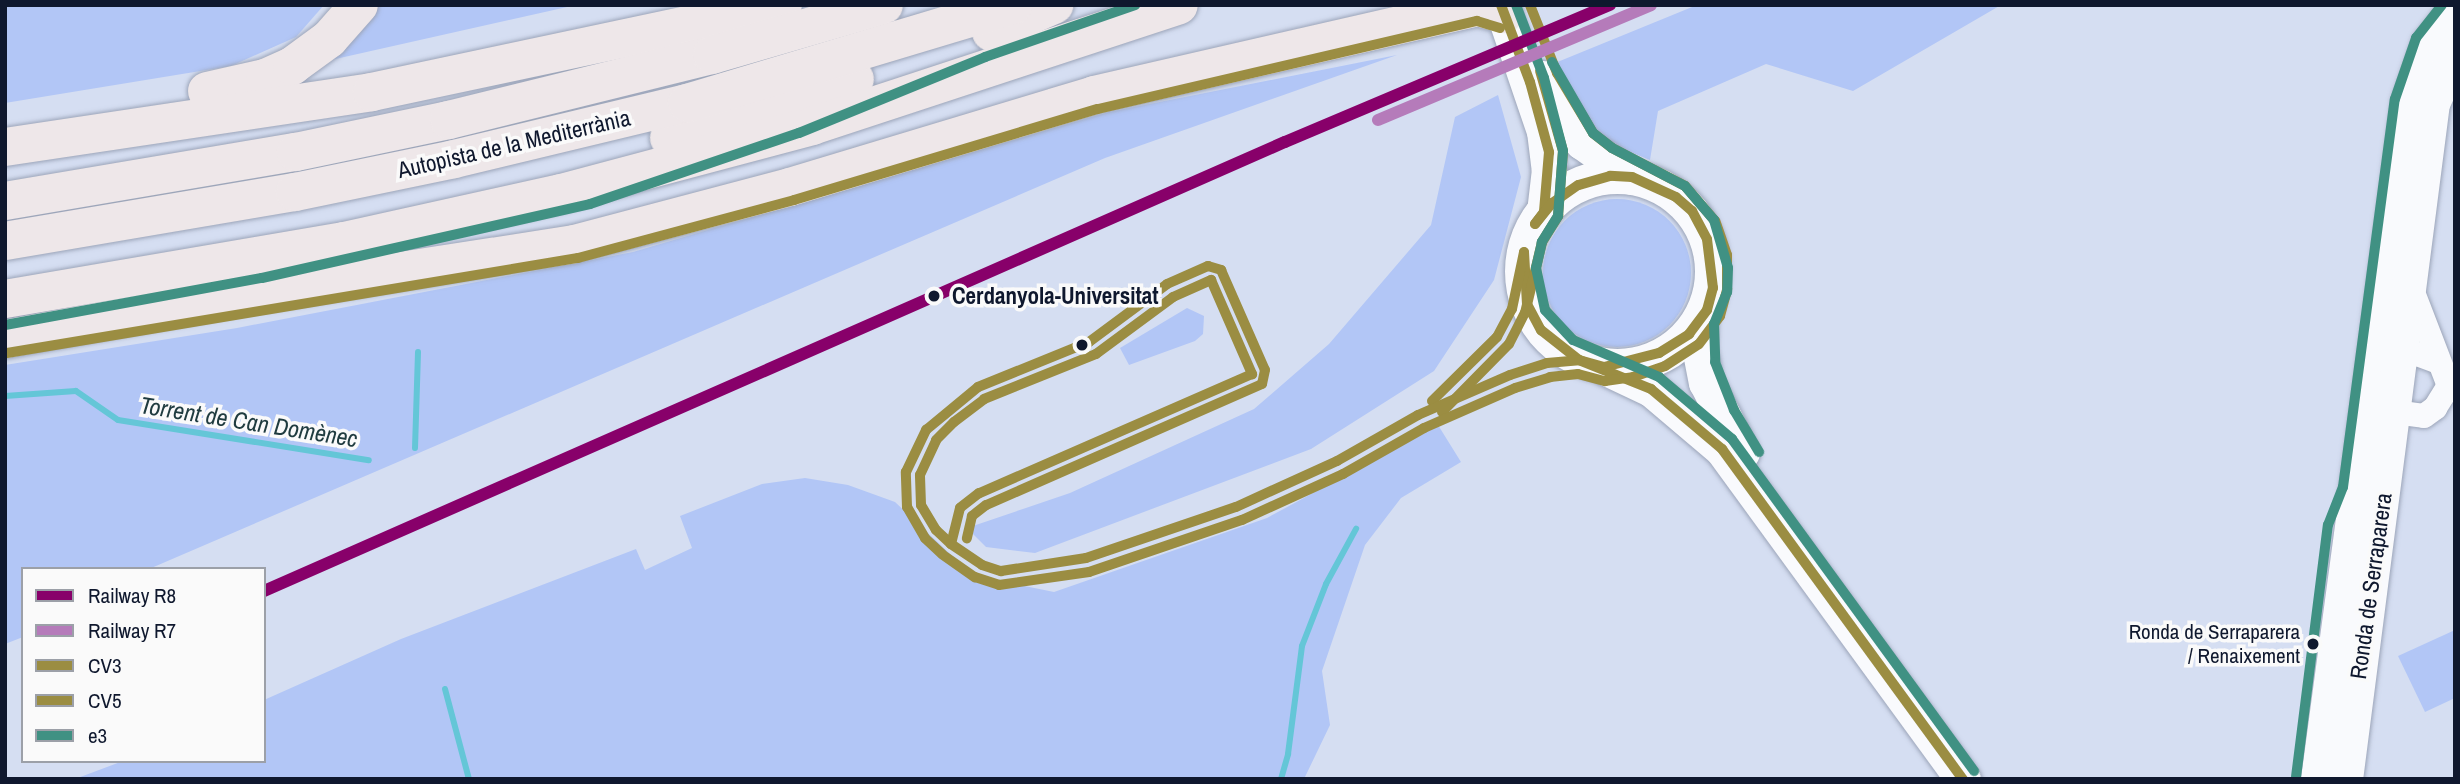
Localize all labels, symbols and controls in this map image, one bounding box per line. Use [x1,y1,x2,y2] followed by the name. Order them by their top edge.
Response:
[395,104,633,184] street label: Autopista de la Mediterrània
[952,282,1158,310] place label: Cerdanyola-Universitat
[922,284,946,308] marker: Cerdanyola-Universitat
[1075,338,1089,352] unlabelled marker
[138,391,360,453] water label: Torrent de Can Domènec
[2344,491,2398,681] street label: Ronda de Serraparera
[21,567,266,763] legend
[88,581,176,610] text: Railway R8
[88,616,176,645] text: Railway R7
[2129,619,2300,669] place label: Ronda de Serraparera / Renaixement
[2306,637,2320,651] marker: Ronda de Serraparera / Renaixement
[88,651,122,680] text: CV3
[88,686,122,715] text: CV5
[88,721,107,750] text: e3

